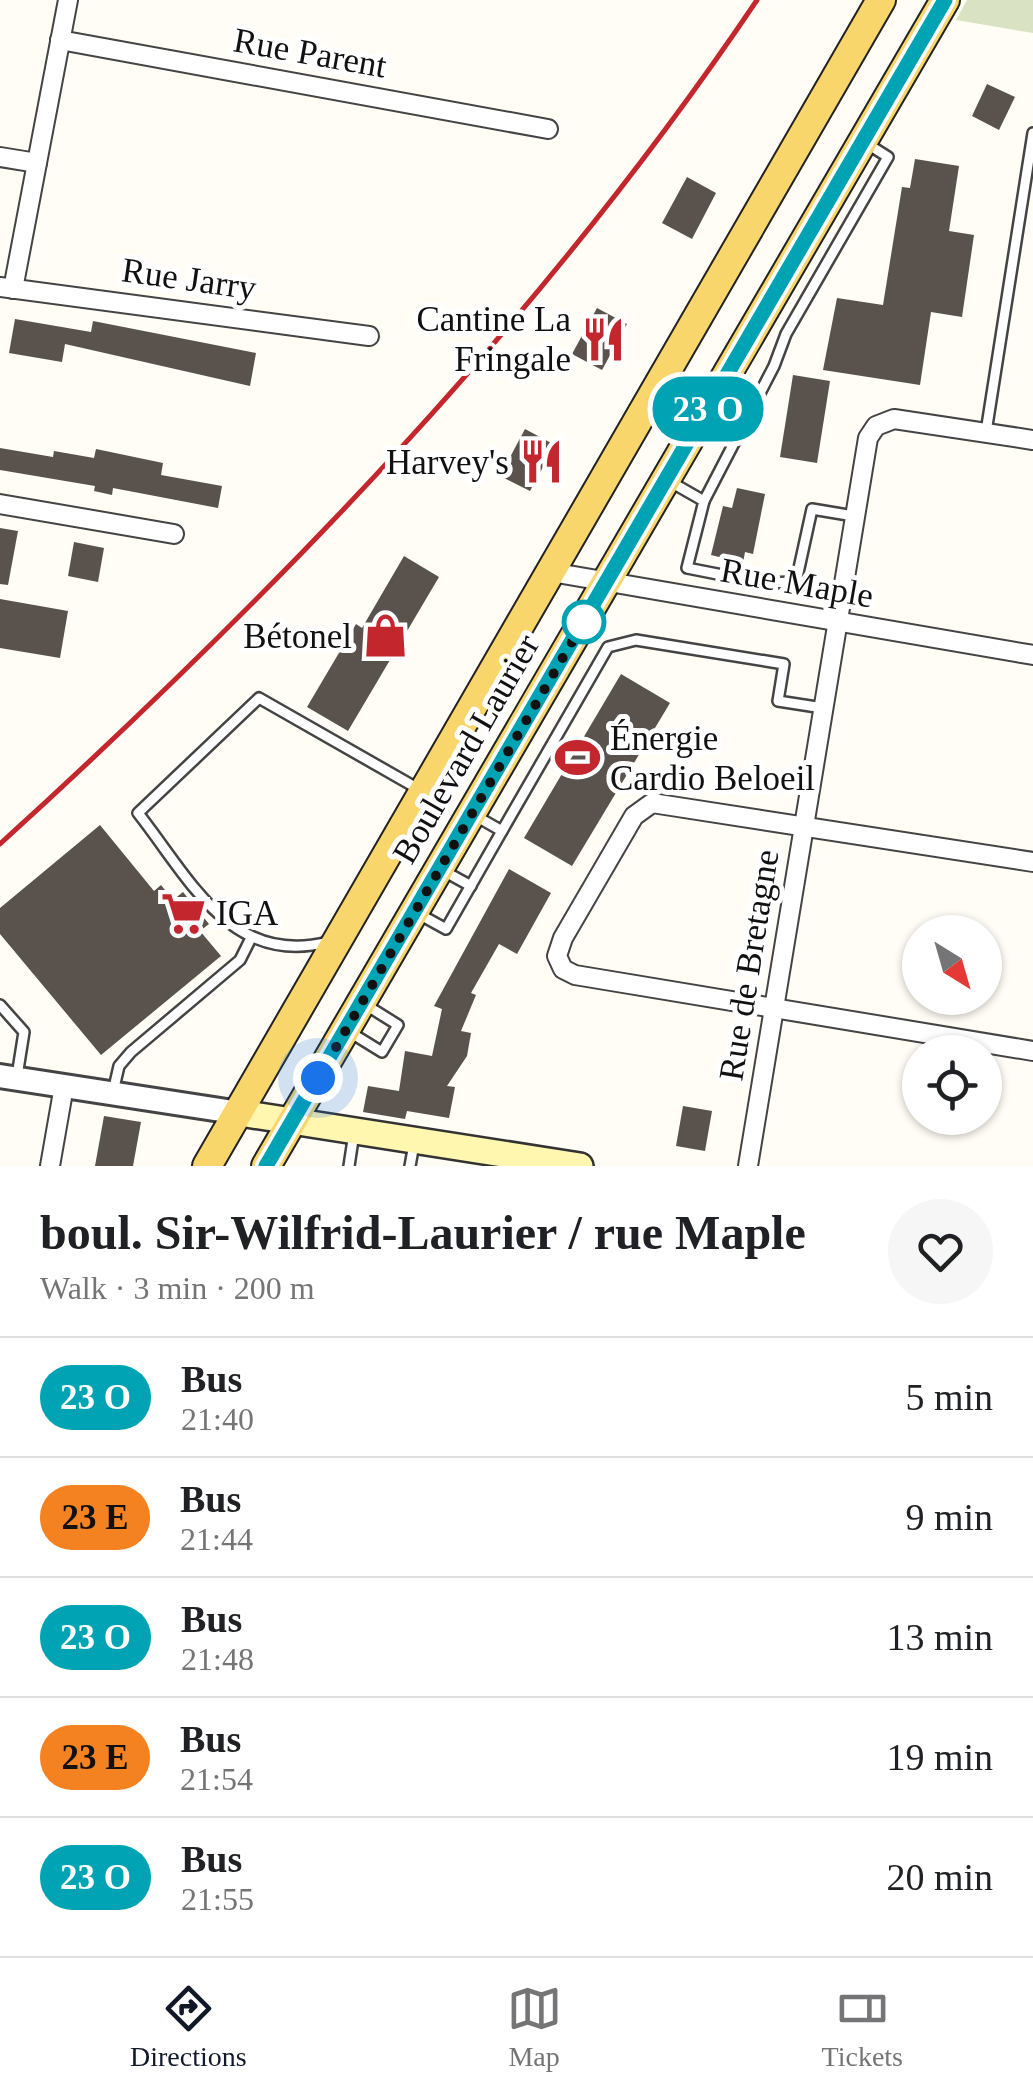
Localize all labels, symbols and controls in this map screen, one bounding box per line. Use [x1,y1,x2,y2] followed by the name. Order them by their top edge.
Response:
[231,20,390,86] street label: Rue Parent
[119,250,259,308] street label: Rue Jarry
[416,300,571,379] place label: Cantine La Fringale
[580,315,628,363] restaurant icon: Cantine La Fringale
[638,376,778,442] line badge: 23 O
[673,390,743,429] text: 23 O
[518,438,566,486] restaurant icon: Harvey's
[386,443,509,482] place label: Harvey's
[718,550,876,616] street label: Rue Maple
[563,601,605,643] unlabelled marker
[361,612,409,660] shop icon: Bétonel
[243,617,352,656] place label: Bétonel
[385,627,547,870] street label: Boulevard Laurier
[610,719,815,798] place label: Énergie Cardio Beloeil
[553,734,601,782] sports icon: Énergie Cardio Beloeil
[711,847,787,1083] street label: Rue de Bretagne
[159,889,207,937] supermarket icon: IGA
[216,894,279,933] place label: IGA
[902,915,1002,1015] north arrow
[902,915,1002,1135] map controls
[902,1035,1002,1135] button: locate
[293,1053,343,1103] your location
[888,1199,993,1304] button: heart
[40,1206,806,1259] text: boul. Sir-Wilfrid-Laurier / rue Maple
[40,1270,315,1306] text: Walk · 3 min · 200 m
[181,1358,242,1400] text: Bus
[905,1376,993,1418] text: 5 min
[60,1378,131,1417] text: 23 O
[181,1401,254,1437] text: 21:40
[180,1478,241,1520] text: Bus
[905,1496,993,1538] text: 9 min
[61,1498,129,1537] text: 23 E
[180,1521,253,1557] text: 21:44
[181,1598,242,1640] text: Bus
[886,1616,993,1658] text: 13 min
[60,1618,131,1657] text: 23 O
[181,1641,254,1677] text: 21:48
[180,1718,241,1760] text: Bus
[886,1736,993,1778] text: 19 min
[61,1738,129,1777] text: 23 E
[180,1761,253,1797] text: 21:54
[181,1838,242,1880] text: Bus
[886,1856,993,1898] text: 20 min
[60,1858,131,1897] text: 23 O
[181,1881,254,1917] text: 21:55
[130,1981,247,2073] tab: Directions
[507,1981,562,2073] tab: Map
[822,1981,903,2073] tab: Tickets

